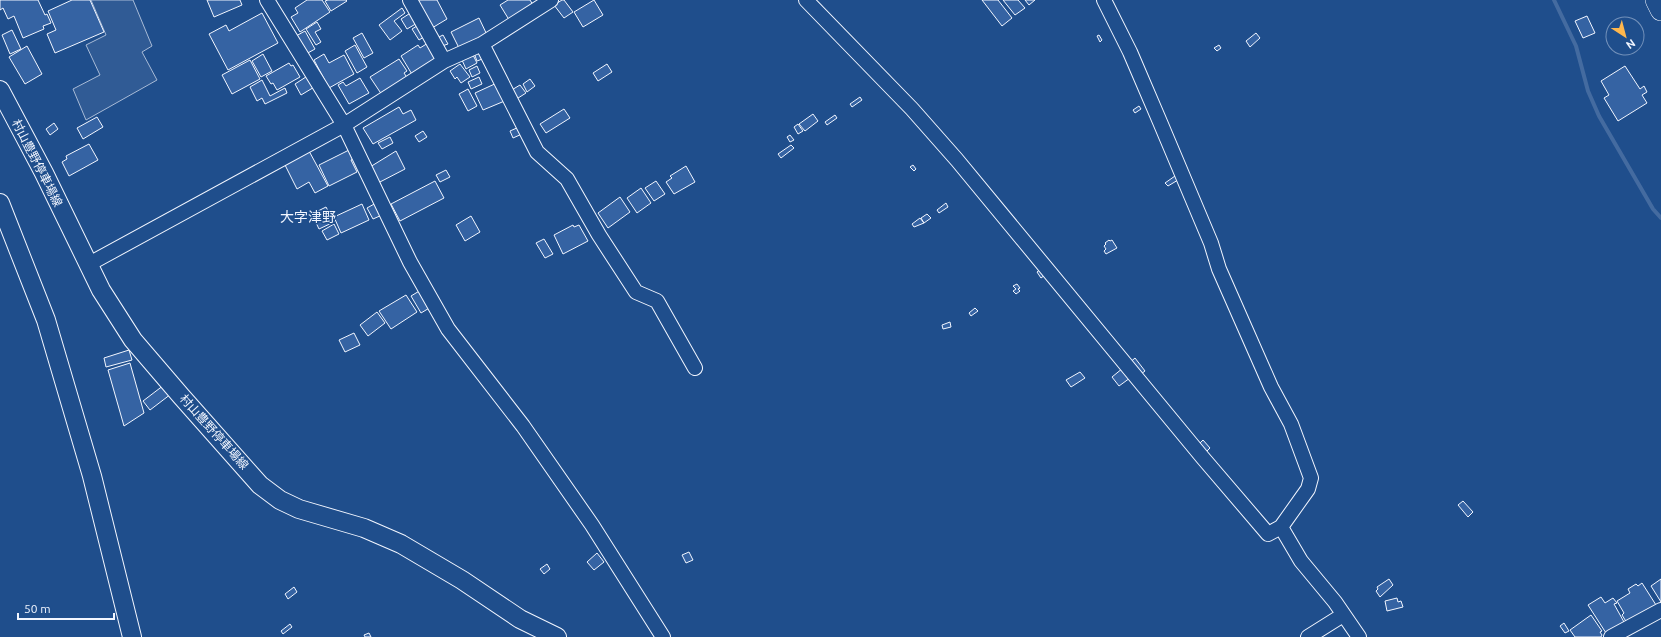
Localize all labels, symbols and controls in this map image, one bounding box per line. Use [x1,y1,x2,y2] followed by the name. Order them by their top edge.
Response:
[1605,16,1645,56] north arrow
[1624,37,1638,51] text: N
[10,117,65,208] street label: 村山豊野停車場線
[280,209,336,225] district label: 大字津野
[177,392,251,472] street label: 村山豊野停車場線
[18,595,114,621] scale bar
[24,602,51,615] text: 50 m

